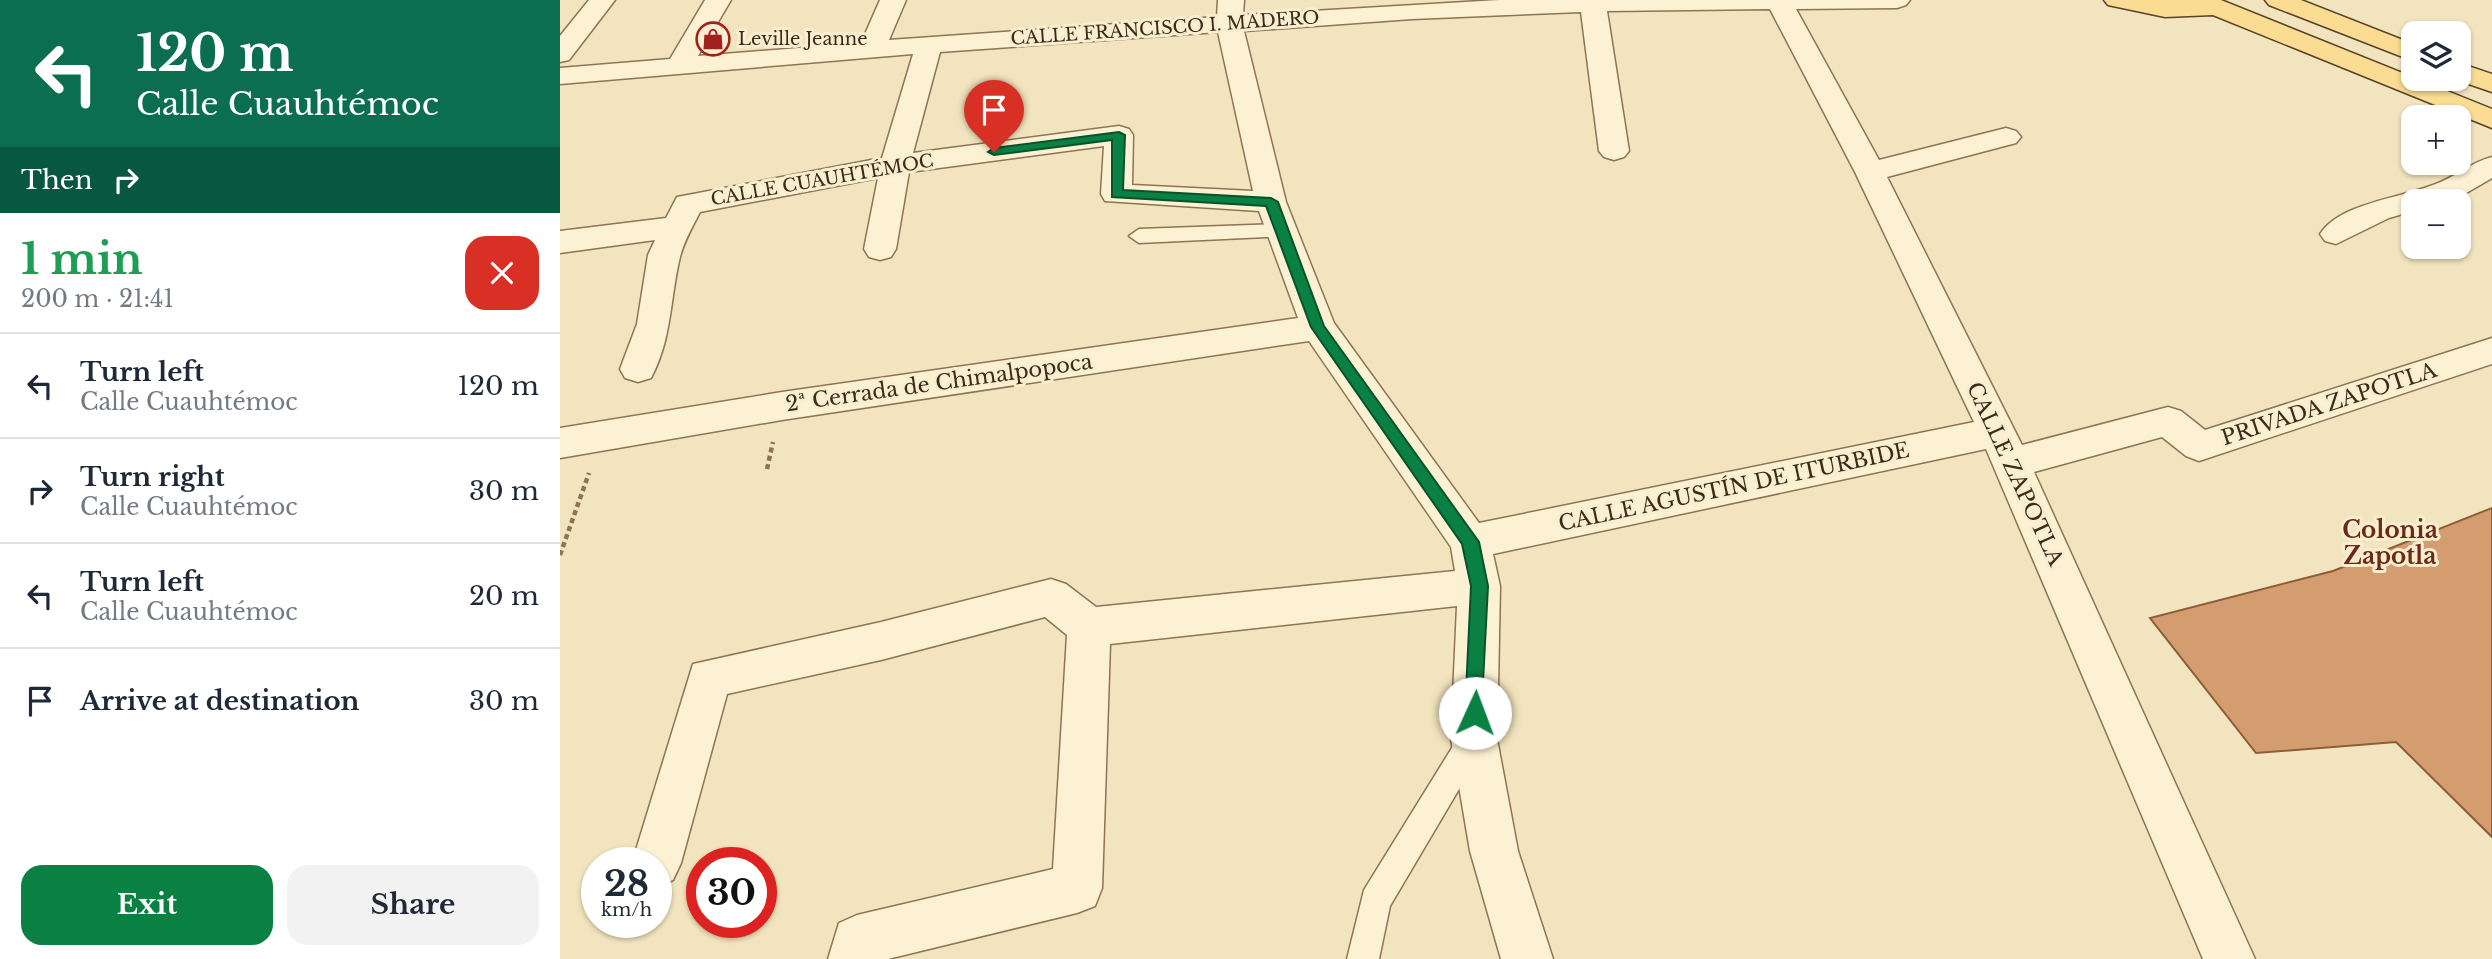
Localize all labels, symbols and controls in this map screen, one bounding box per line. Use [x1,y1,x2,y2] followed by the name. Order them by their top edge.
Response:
[1010,6,1320,50] street label: CALLE FRANCISCO I. MADERO
[694,20,732,58] shop icon: Leville Jeanne
[2401,21,2471,259] map controls
[2401,21,2471,91] button: layers
[136,23,294,84] text: 120 m
[21,28,112,119] icon: left
[738,28,868,50] place label: Leville Jeanne
[964,80,1024,152] pin
[136,84,439,124] text: Calle Cuauhtémoc
[975,91,1013,129] icon: arrive
[2401,105,2471,175] button: +
[709,149,935,210] street label: CALLE CUAUHTÉMOC
[107,161,145,199] icon: right
[21,164,93,196] text: Then
[2401,189,2471,259] button: −
[21,233,143,285] text: 1 min
[465,236,539,310] button: close
[21,285,174,313] text: 200 m · 21:41
[784,349,1094,417] street label: 2ª Cerrada de Chimalpopoca
[80,356,204,388] text: Turn left
[2218,357,2441,451] street label: PRIVADA ZAPOTLA
[21,367,59,405] icon: left
[457,370,539,402] text: 120 m
[1961,378,2069,571] street label: CALLE ZAPOTLA
[80,388,298,416] text: Calle Cuauhtémoc
[1556,437,1912,537] street label: CALLE AGUSTÍN DE ITURBIDE
[80,461,225,493] text: Turn right
[21,472,59,510] icon: right
[469,475,539,507] text: 30 m
[80,493,298,521] text: Calle Cuauhtémoc
[2342,516,2438,570] district label: Colonia Zapotla
[80,566,204,598] text: Turn left
[21,577,59,615] icon: left
[469,580,539,612] text: 20 m
[80,598,298,626] text: Calle Cuauhtémoc
[1438,676,1512,750] position arrow
[21,682,59,720] icon: arrive
[80,685,360,717] text: Arrive at destination
[469,685,539,717] text: 30 m
[686,847,777,938] speed limit sign: 30
[604,862,649,905] text: 28
[21,865,273,945] button: Exit
[287,865,539,945] button: Share
[601,899,652,921] text: km/h

